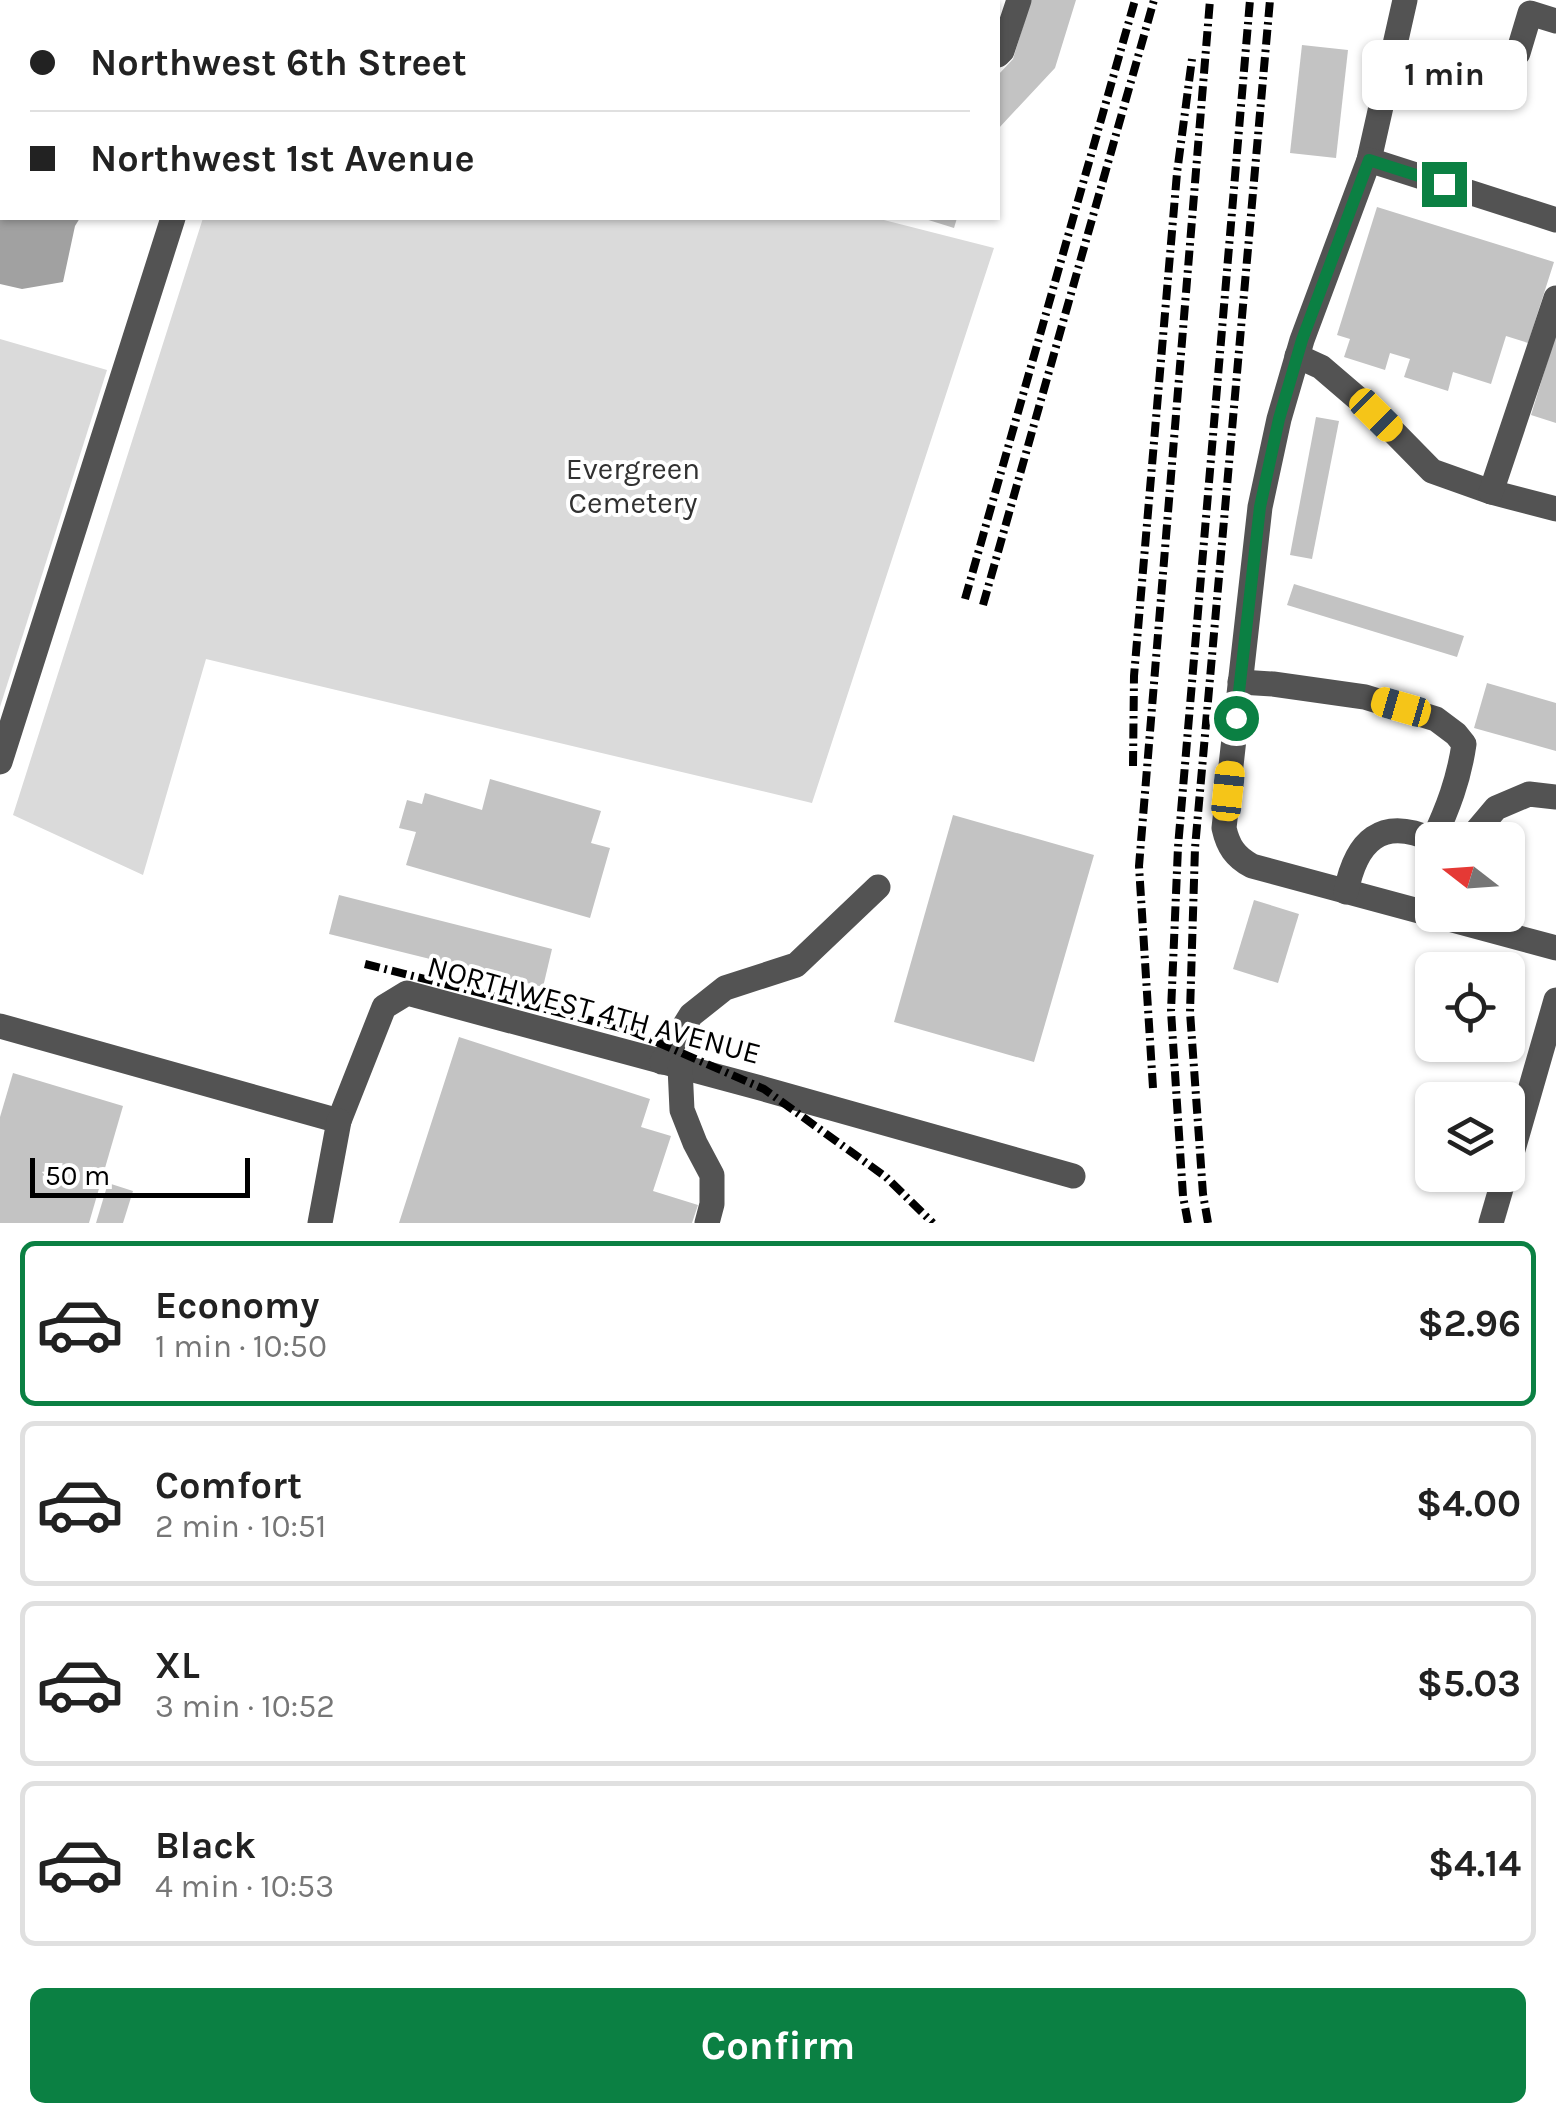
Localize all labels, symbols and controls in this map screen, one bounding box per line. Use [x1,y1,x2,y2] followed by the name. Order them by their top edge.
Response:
[1362,39,1526,109] callout: 1 min
[90,40,467,85] text: Northwest 6th Street
[1404,56,1485,93] text: 1 min
[90,136,475,181] text: Northwest 1st Avenue
[1422,162,1467,207] route end
[1344,383,1408,447] car
[566,451,700,521] park label: Evergreen Cemetery
[1368,684,1434,730] car
[1214,696,1259,741] route start
[1210,760,1246,822] car
[1415,822,1525,932] north arrow
[1415,822,1525,1192] map controls
[424,948,764,1072] street label: NORTHWEST 4TH AVENUE
[1415,952,1525,1062] button: locate
[1415,1082,1525,1192] button: layers
[30,1153,250,1198] scale bar
[45,1159,110,1192] text: 50 m
[35,1279,125,1369] icon: car
[155,1283,319,1328] text: Economy
[1417,1301,1521,1346] text: $2.96
[155,1328,327,1365] text: 1 min · 10:50
[35,1459,125,1549] icon: car
[155,1463,302,1508] text: Comfort
[1416,1481,1521,1526] text: $4.00
[155,1508,326,1545] text: 2 min · 10:51
[35,1639,125,1729] icon: car
[155,1643,200,1688] text: XL
[1417,1661,1521,1706] text: $5.03
[155,1688,335,1725] text: 3 min · 10:52
[35,1819,125,1909] icon: car
[155,1823,256,1868] text: Black
[1428,1841,1521,1886] text: $4.14
[155,1868,334,1905] text: 4 min · 10:53
[30,1988,1526,2103] button: Confirm

